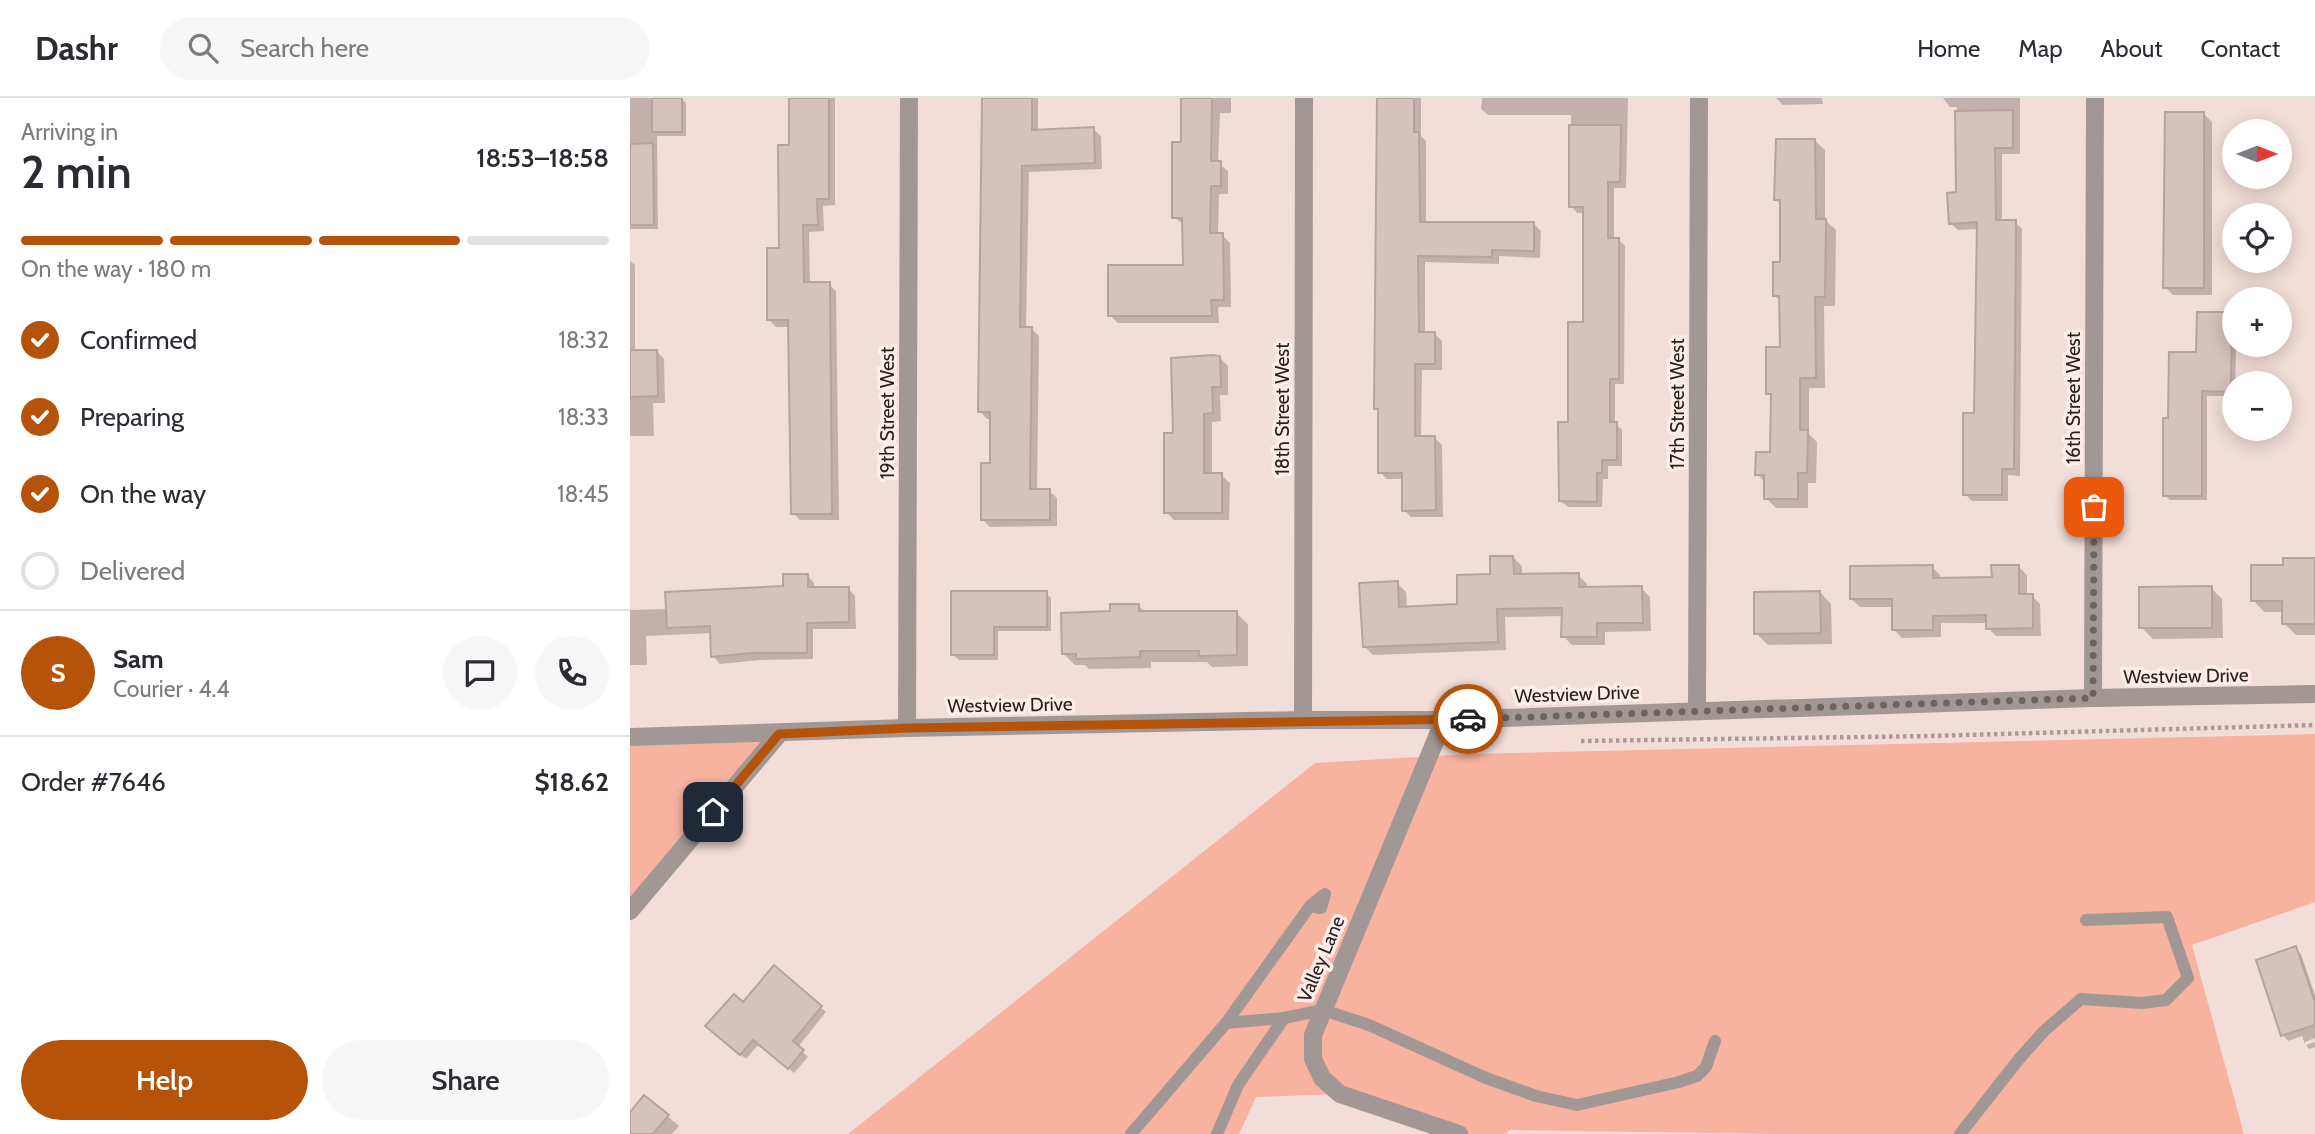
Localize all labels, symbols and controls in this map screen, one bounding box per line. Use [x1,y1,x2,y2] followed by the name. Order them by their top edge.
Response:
[160,17,650,80] search box
[35,28,118,68] text: Dashr
[184,29,222,67] icon: search
[240,32,369,64] text: Search here
[1917,34,1980,63] text: Home
[2018,34,2063,63] text: Map
[2101,34,2163,63] text: About
[2201,34,2280,63] text: Contact
[21,118,118,146] text: Arriving in
[2222,119,2292,189] north arrow
[2222,119,2292,441] map controls
[476,142,609,174] text: 18:53–18:58
[21,144,132,200] text: 2 min
[2222,203,2292,273] button: locate
[21,255,211,283] text: On the way · 180 m
[2222,287,2292,357] button: +
[21,321,59,359] icon: check
[80,324,197,356] text: Confirmed
[558,326,609,354] text: 18:32
[2062,331,2085,464] street label: 16th Street West
[1666,338,1689,470] street label: 17th Street West
[1271,342,1294,476] street label: 18th Street West
[876,346,899,479] street label: 19th Street West
[2222,371,2292,441] button: −
[21,398,59,436] icon: check
[80,401,184,433] text: Preparing
[558,403,609,431] text: 18:33
[21,475,59,513] icon: check
[2064,477,2124,537] pin
[80,478,206,510] text: On the way
[557,480,609,508] text: 18:45
[2075,488,2113,526] icon: bag
[80,555,185,587] text: Delivered
[443,636,517,710] button: chat
[535,636,609,710] button: phone
[113,643,164,675] text: Sam
[50,657,66,689] text: S
[2123,663,2249,689] street label: Westview Drive
[113,675,230,703] text: Courier · 4.4
[1514,680,1640,708] street label: Westview Drive
[1433,684,1503,754] courier
[947,692,1073,718] street label: Westview Drive
[1449,700,1487,738] icon: car
[21,766,166,798] text: Order #7646
[534,766,609,798] text: $18.62
[683,782,743,842] pin
[694,793,732,831] icon: home
[1293,912,1350,1006] street label: Valley Lane
[21,1040,308,1120] button: Help
[322,1040,609,1120] button: Share

